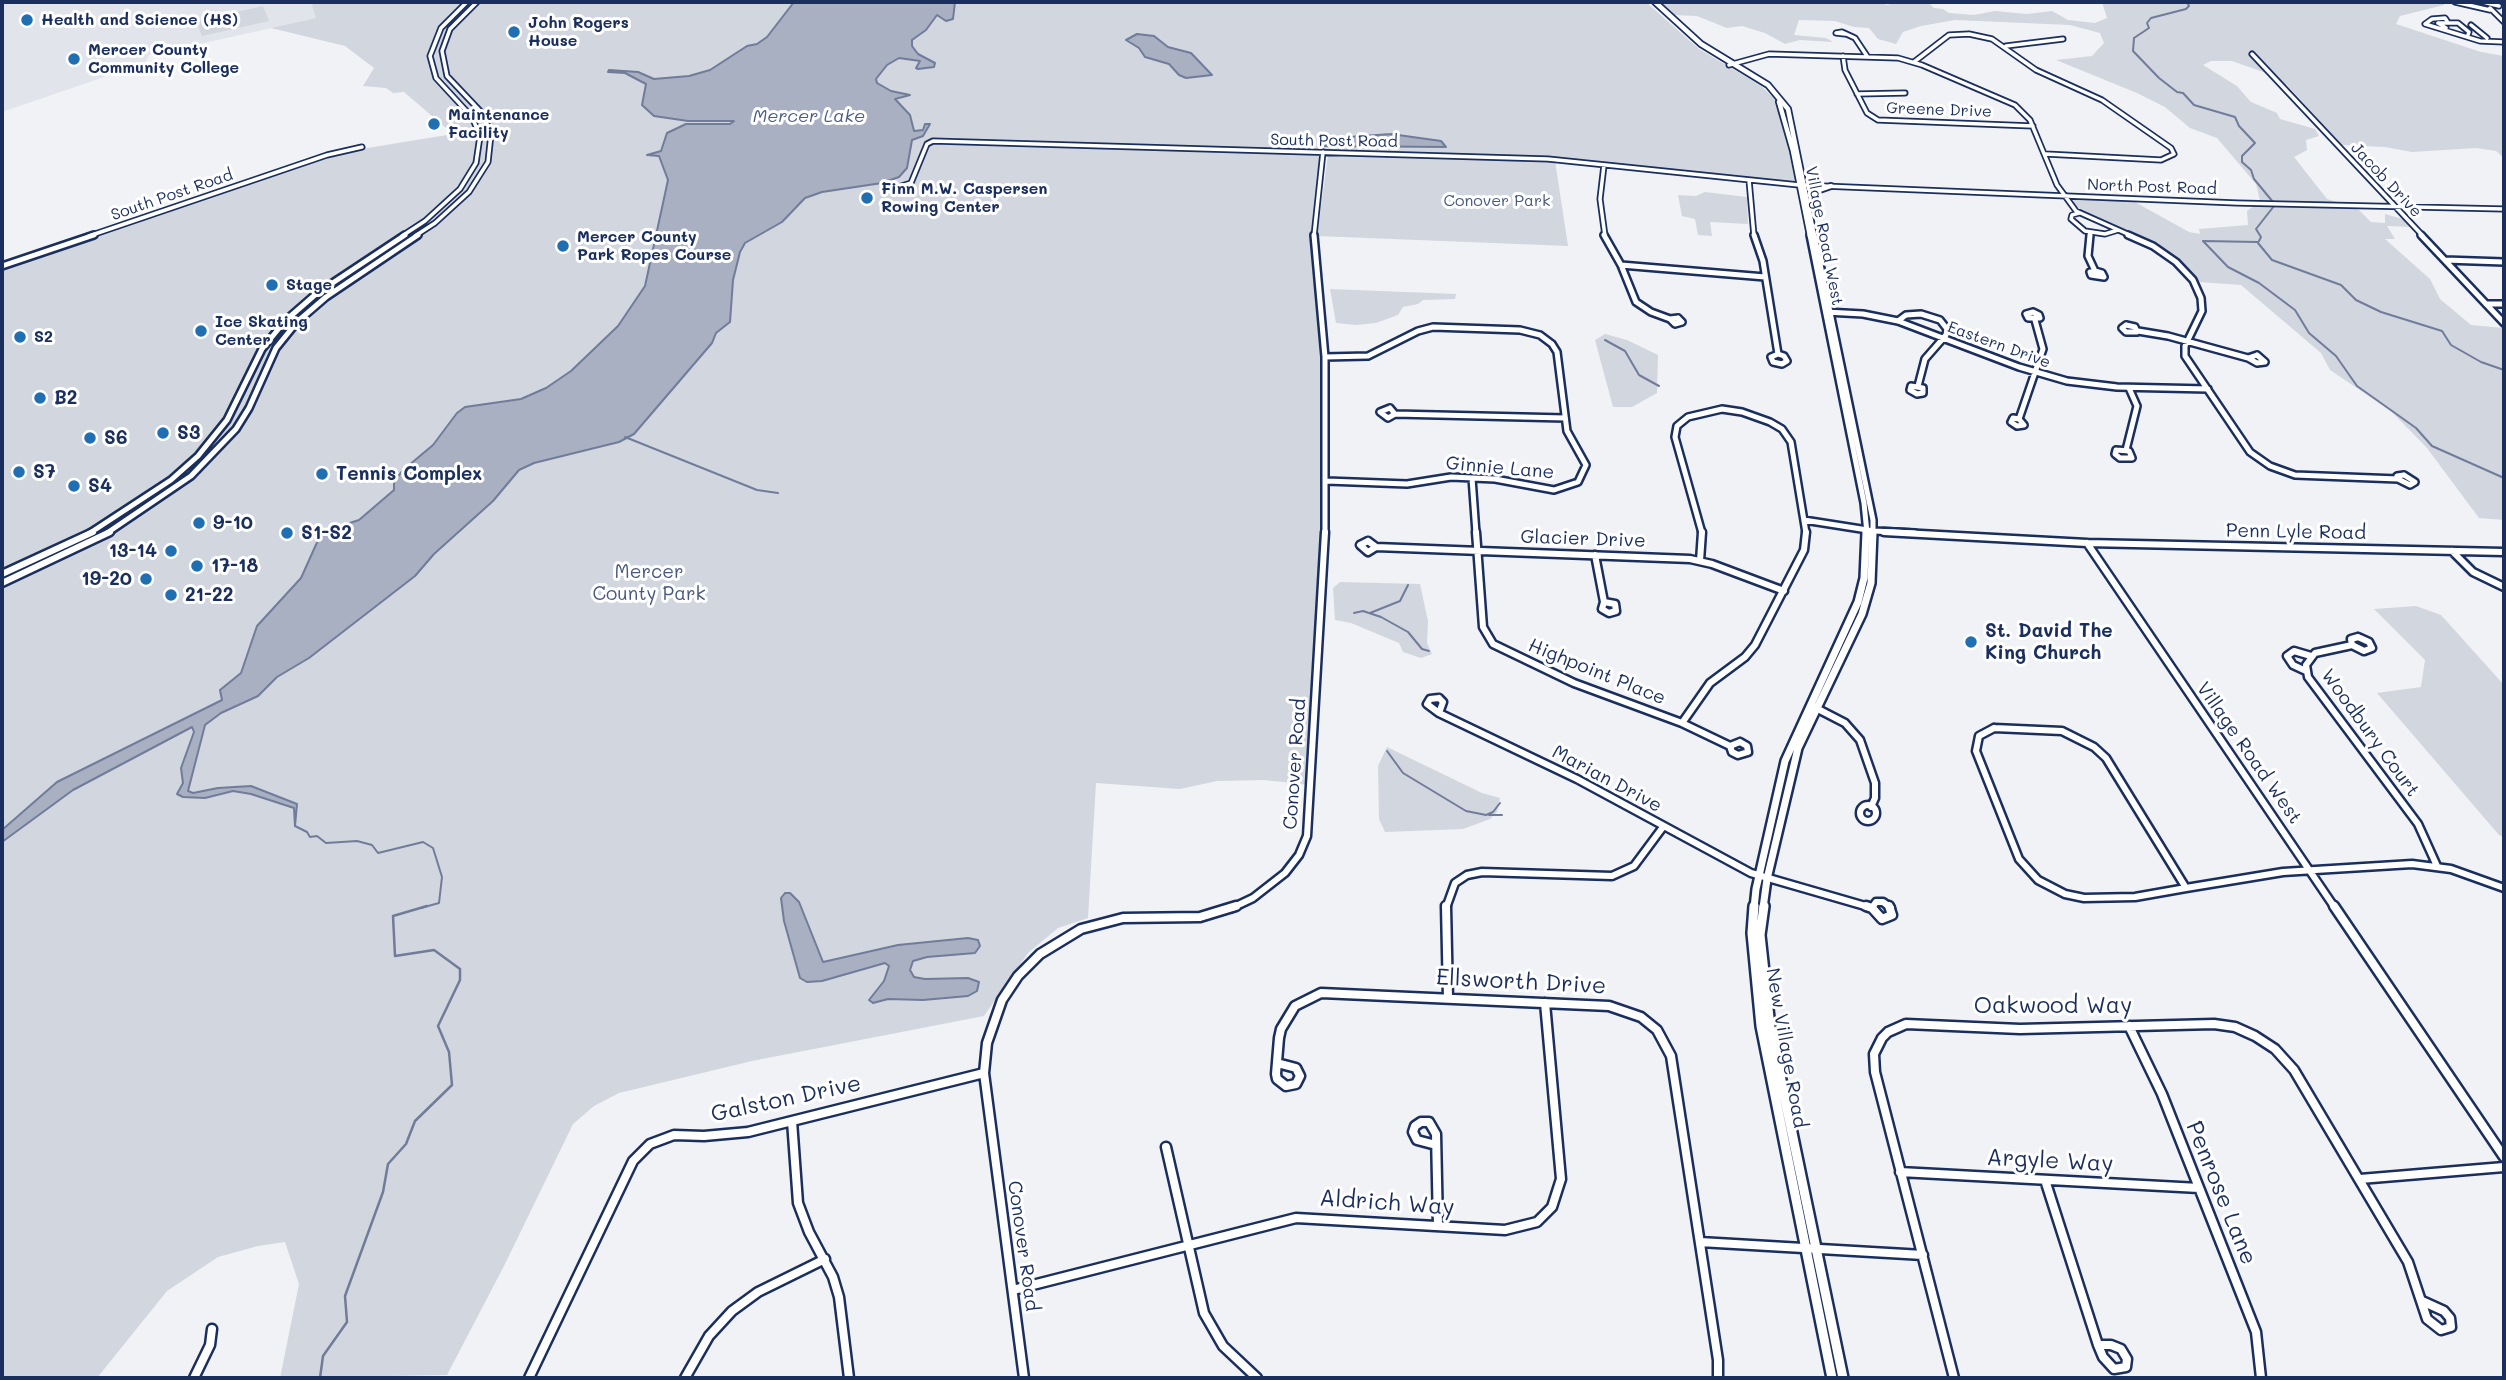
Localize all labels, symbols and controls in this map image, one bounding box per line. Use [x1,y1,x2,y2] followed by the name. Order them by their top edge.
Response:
[41,10,238,30] place label: Health and Science (HS)
[19,12,35,28] marker: Health and Science (HS)
[528,13,629,51] place label: John Rogers House
[506,24,522,40] marker: John Rogers House
[88,40,239,78] place label: Mercer County Community College
[66,51,82,67] marker: Mercer County Community College
[1886,99,1992,121] street label: Greene Drive
[448,105,549,143] place label: Maintenance Facility
[753,105,865,127] water label: Mercer Lake
[426,116,442,132] marker: Maintenance Facility
[1270,130,1398,152] street label: South Post Road
[2346,139,2426,221] street label: Jacob Drive
[109,165,235,225] street label: South Post Road
[1801,165,1847,307] street label: Village Road West
[2087,175,2217,199] street label: North Post Road
[881,179,1047,217] place label: Finn M.W. Caspersen Rowing Center
[859,190,875,206] marker: Finn M.W. Caspersen Rowing Center
[1443,191,1551,211] park label: Conover Park
[577,227,731,265] place label: Mercer County Park Ropes Course
[555,238,571,254] marker: Mercer County Park Ropes Course
[286,275,332,295] place label: Stage
[264,277,280,293] marker: Stage
[215,312,308,350] place label: Ice Skating Center
[1945,317,2053,373] street label: Eastern Drive
[193,323,209,339] marker: Ice Skating Center
[34,327,53,347] place label: S2
[12,329,28,345] marker: S2
[54,387,77,409] place label: B2
[32,390,48,406] marker: B2
[177,422,200,444] place label: S3
[155,425,171,441] marker: S3
[104,427,127,449] place label: S6
[82,430,98,446] marker: S6
[1445,452,1555,484] street label: Ginnie Lane
[33,461,55,483] place label: S7
[336,463,482,485] place label: Tennis Complex
[11,464,27,480] marker: S7
[314,466,330,482] marker: Tennis Complex
[88,475,112,497] place label: S4
[66,478,82,494] marker: S4
[213,512,253,534] place label: 9-10
[191,515,207,531] marker: 9-10
[2226,519,2366,545] street label: Penn Lyle Road
[301,522,352,544] place label: S1-S2
[279,525,295,541] marker: S1-S2
[1520,525,1646,553] street label: Glacier Drive
[109,540,157,562] place label: 13-14
[163,543,179,559] marker: 13-14
[211,555,258,577] place label: 17-18
[189,558,205,574] marker: 17-18
[592,561,706,605] park label: Mercer County Park
[81,568,132,590] place label: 19-20
[138,571,154,587] marker: 19-20
[185,584,233,606] place label: 21-22
[163,587,179,603] marker: 21-22
[1985,620,2112,664] place label: St. David The King Church
[1525,634,1669,710] street label: Highpoint Place
[1963,634,1979,650] marker: St. David The King Church
[2316,665,2424,801] street label: Woodbury Court
[2192,678,2306,828] street label: Village Road West
[1279,698,1311,830] street label: Conover Road
[1548,741,1666,817] street label: Marian Drive
[1435,964,1607,1000] street label: Ellsworth Drive
[1761,966,1811,1130] street label: New Village Road
[1974,992,2132,1020] street label: Oakwood Way
[708,1070,864,1128] street label: Galston Drive
[2180,1117,2262,1269] street label: Penrose Lane
[1986,1144,2114,1178] street label: Argyle Way
[1003,1179,1043,1313] street label: Conover Road
[1319,1185,1455,1221] street label: Aldrich Way

